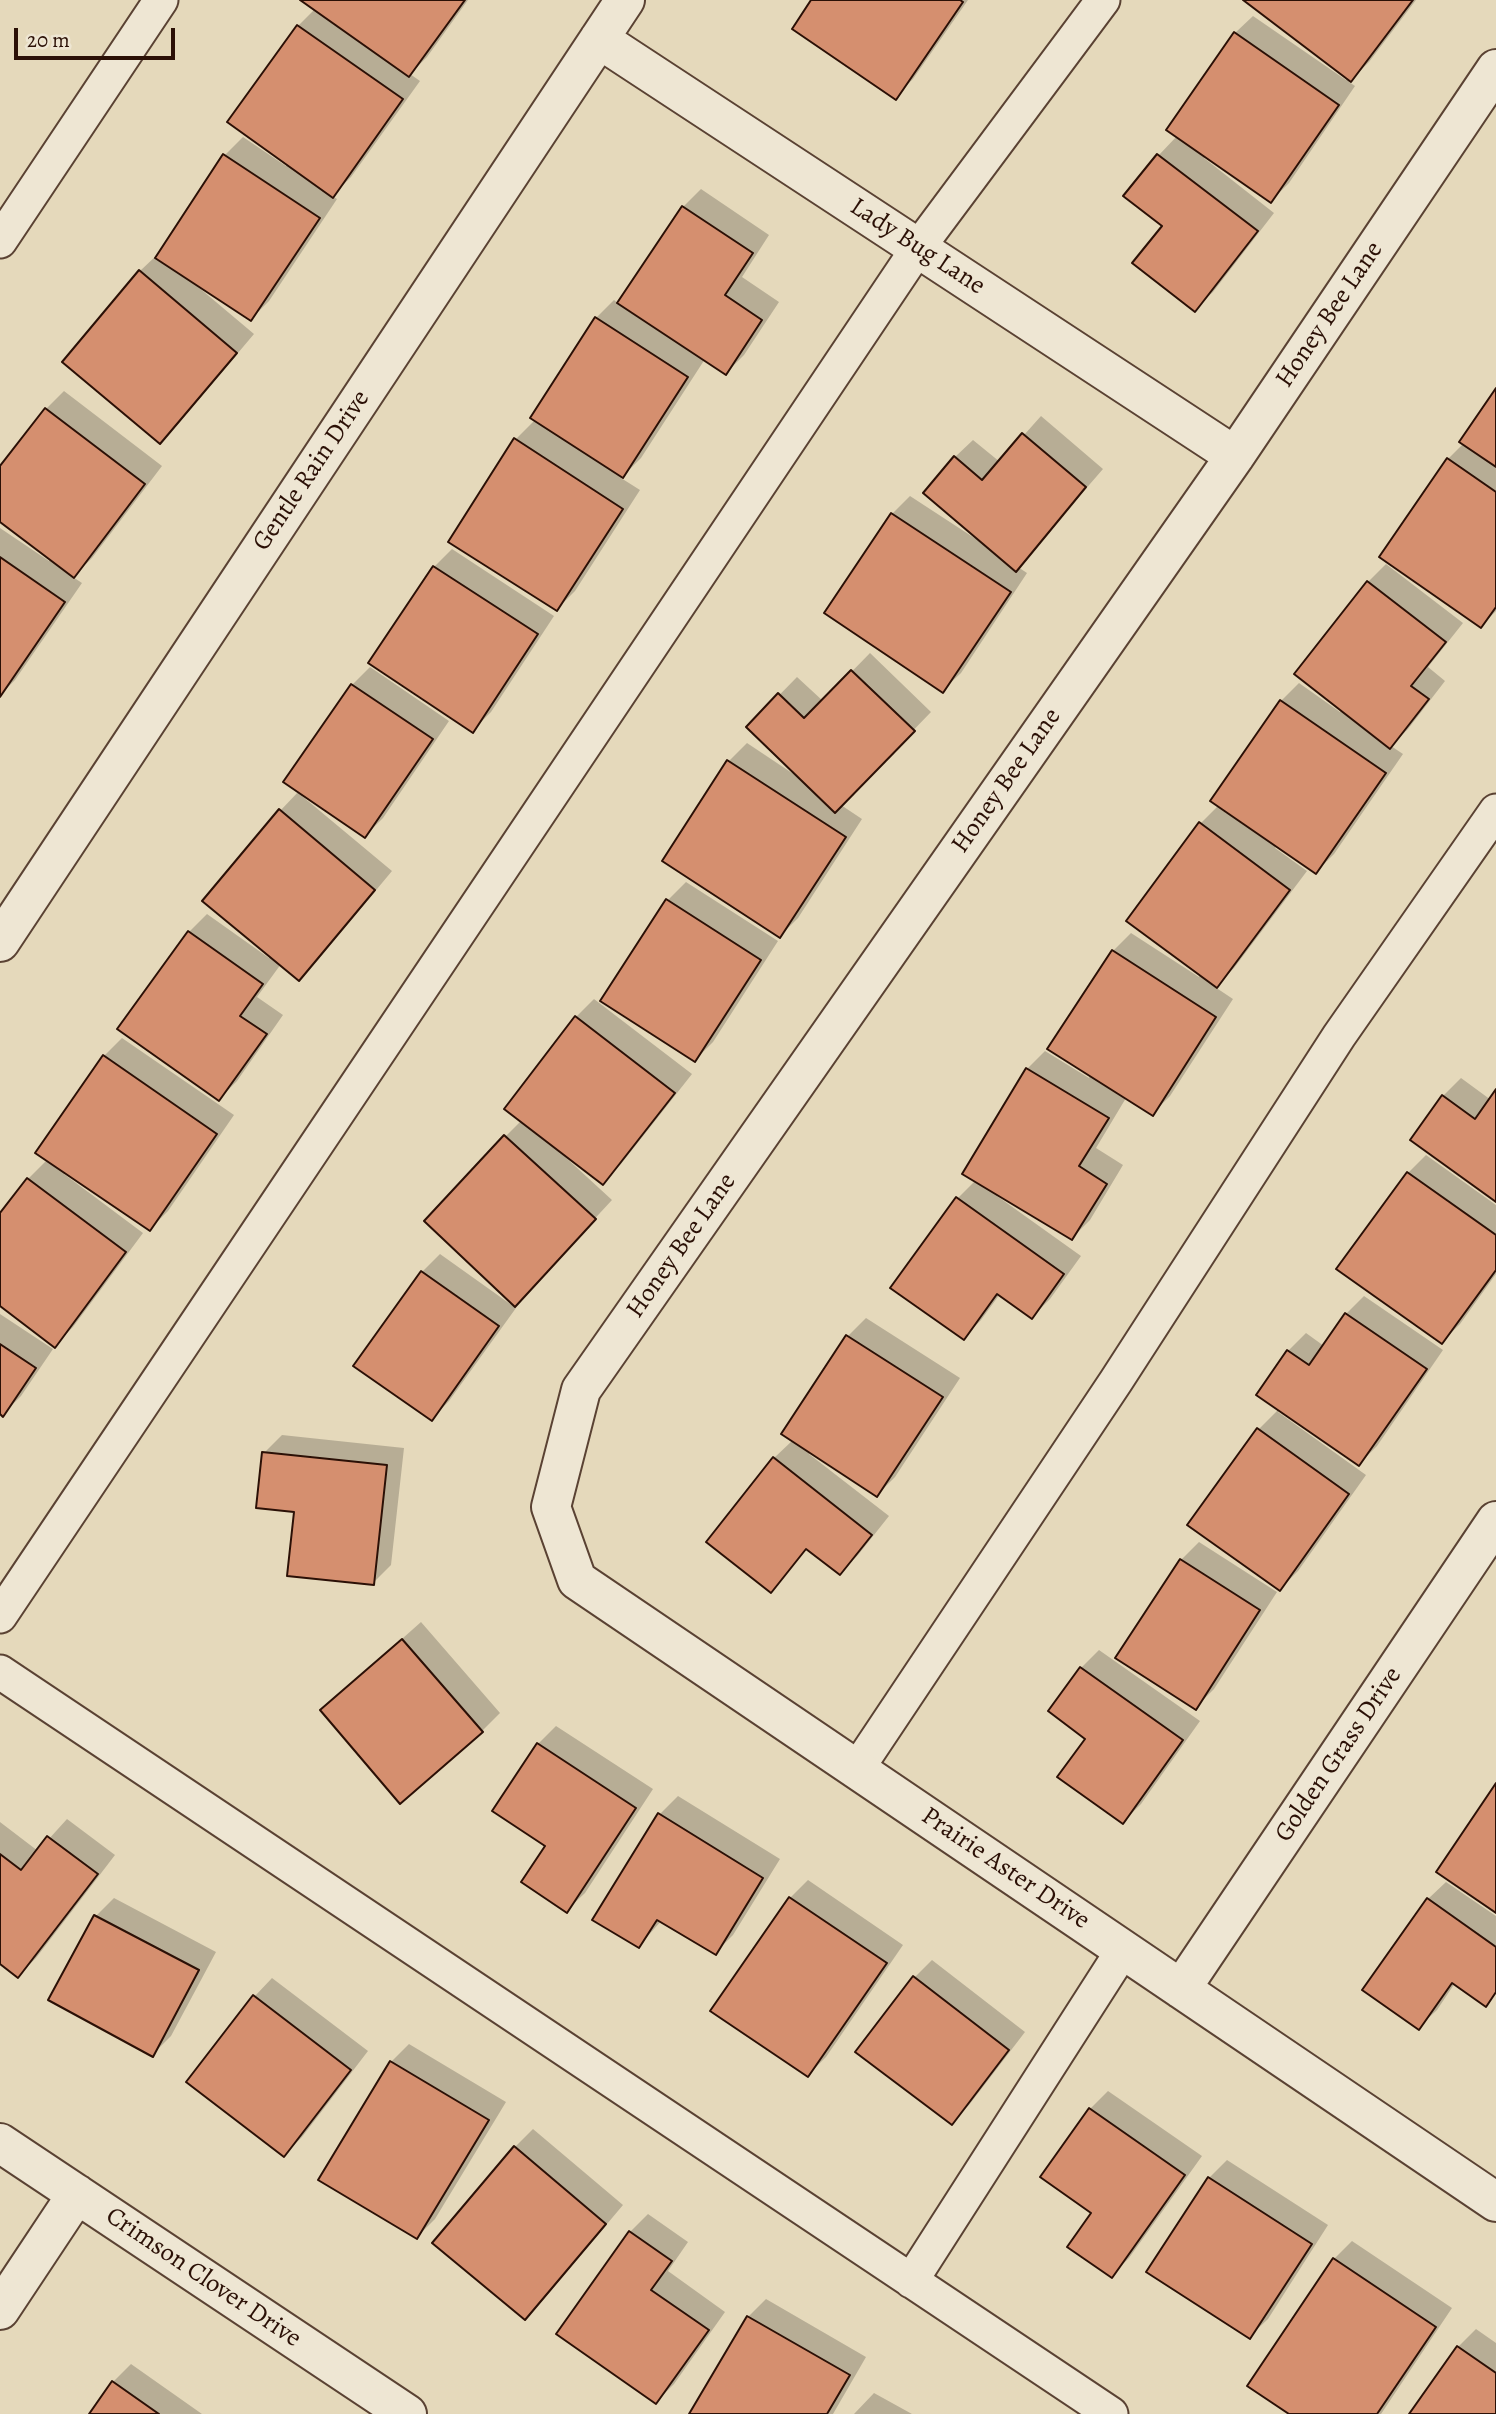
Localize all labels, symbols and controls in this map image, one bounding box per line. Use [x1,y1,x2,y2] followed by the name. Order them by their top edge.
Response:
[18,14,178,58] scale bar
[27,26,70,54] text: 20 m
[844,192,990,302] street label: Lady Bug Lane
[1270,236,1390,394] street label: Honey Bee Lane
[247,385,377,557] street label: Gentle Rain Drive
[946,703,1068,859] street label: Honey Bee Lane
[621,1168,743,1324] street label: Honey Bee Lane
[1269,1662,1409,1848] street label: Golden Grass Drive
[915,1801,1095,1937] street label: Prairie Aster Drive
[99,2201,307,2355] street label: Crimson Clover Drive

